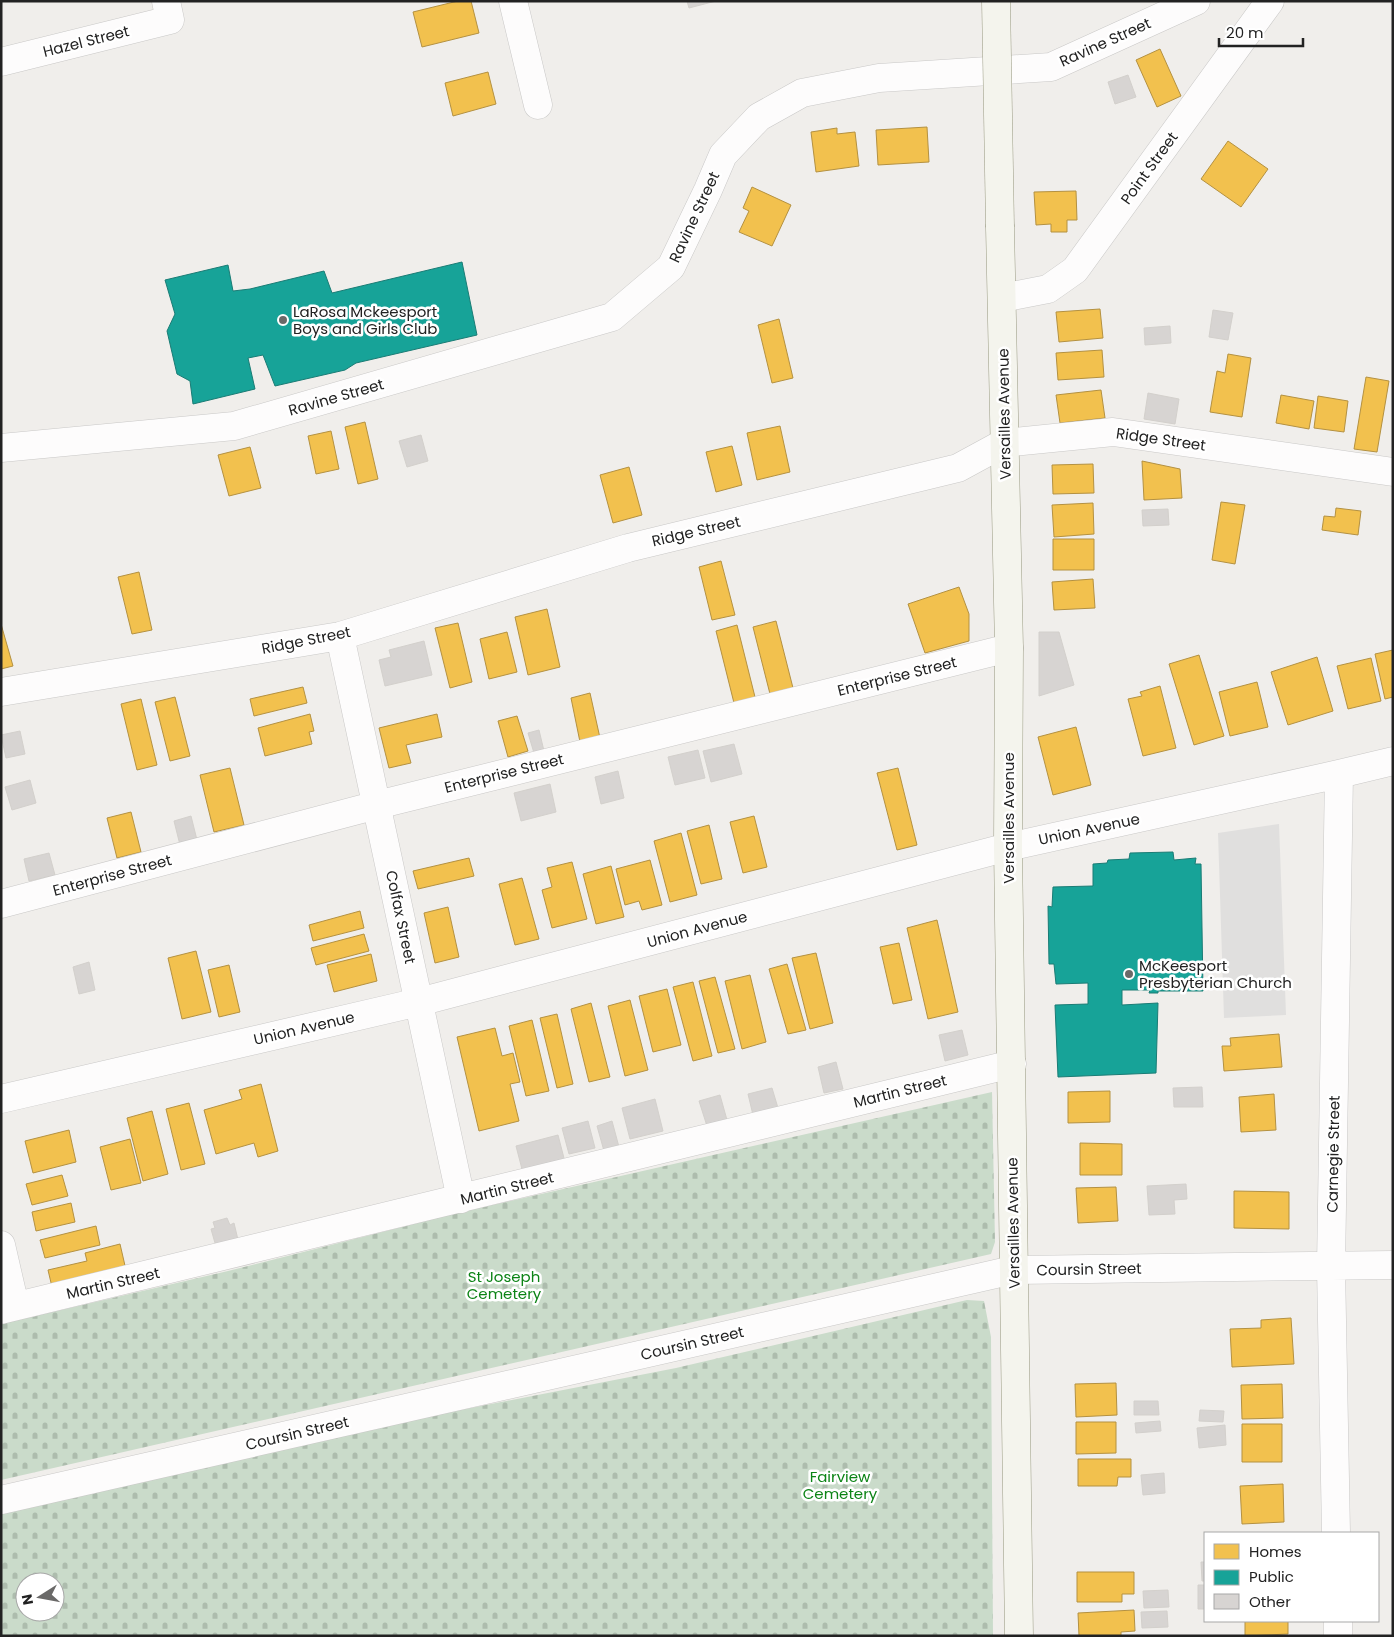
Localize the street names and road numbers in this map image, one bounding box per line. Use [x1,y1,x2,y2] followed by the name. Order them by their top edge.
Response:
[1056,12,1154,72] street label: Ravine Street
[41,20,131,62] street label: Hazel Street
[1116,127,1182,209] street label: Point Street
[664,168,724,266] street label: Ravine Street
[992,348,1016,480] street label: Versailles Avenue
[286,373,386,421] street label: Ravine Street
[1115,422,1207,456] street label: Ridge Street
[650,511,742,551] street label: Ridge Street
[260,621,352,659] street label: Ridge Street
[835,651,959,701] street label: Enterprise Street
[442,748,566,798] street label: Enterprise Street
[998,752,1019,884] street label: Versailles Avenue
[1036,808,1142,850] street label: Union Avenue
[50,849,174,901] street label: Enterprise Street
[381,868,421,966] street label: Colfax Street
[645,906,749,952] street label: Union Avenue
[251,1006,357,1050] street label: Union Avenue
[851,1069,949,1113] street label: Martin Street
[1321,1095,1345,1213] street label: Carnegie Street
[1001,1157,1025,1289] street label: Versailles Avenue
[458,1166,556,1210] street label: Martin Street
[1036,1258,1142,1280] street label: Coursin Street
[64,1262,162,1304] street label: Martin Street
[638,1321,746,1365] street label: Coursin Street
[243,1411,351,1455] street label: Coursin Street

